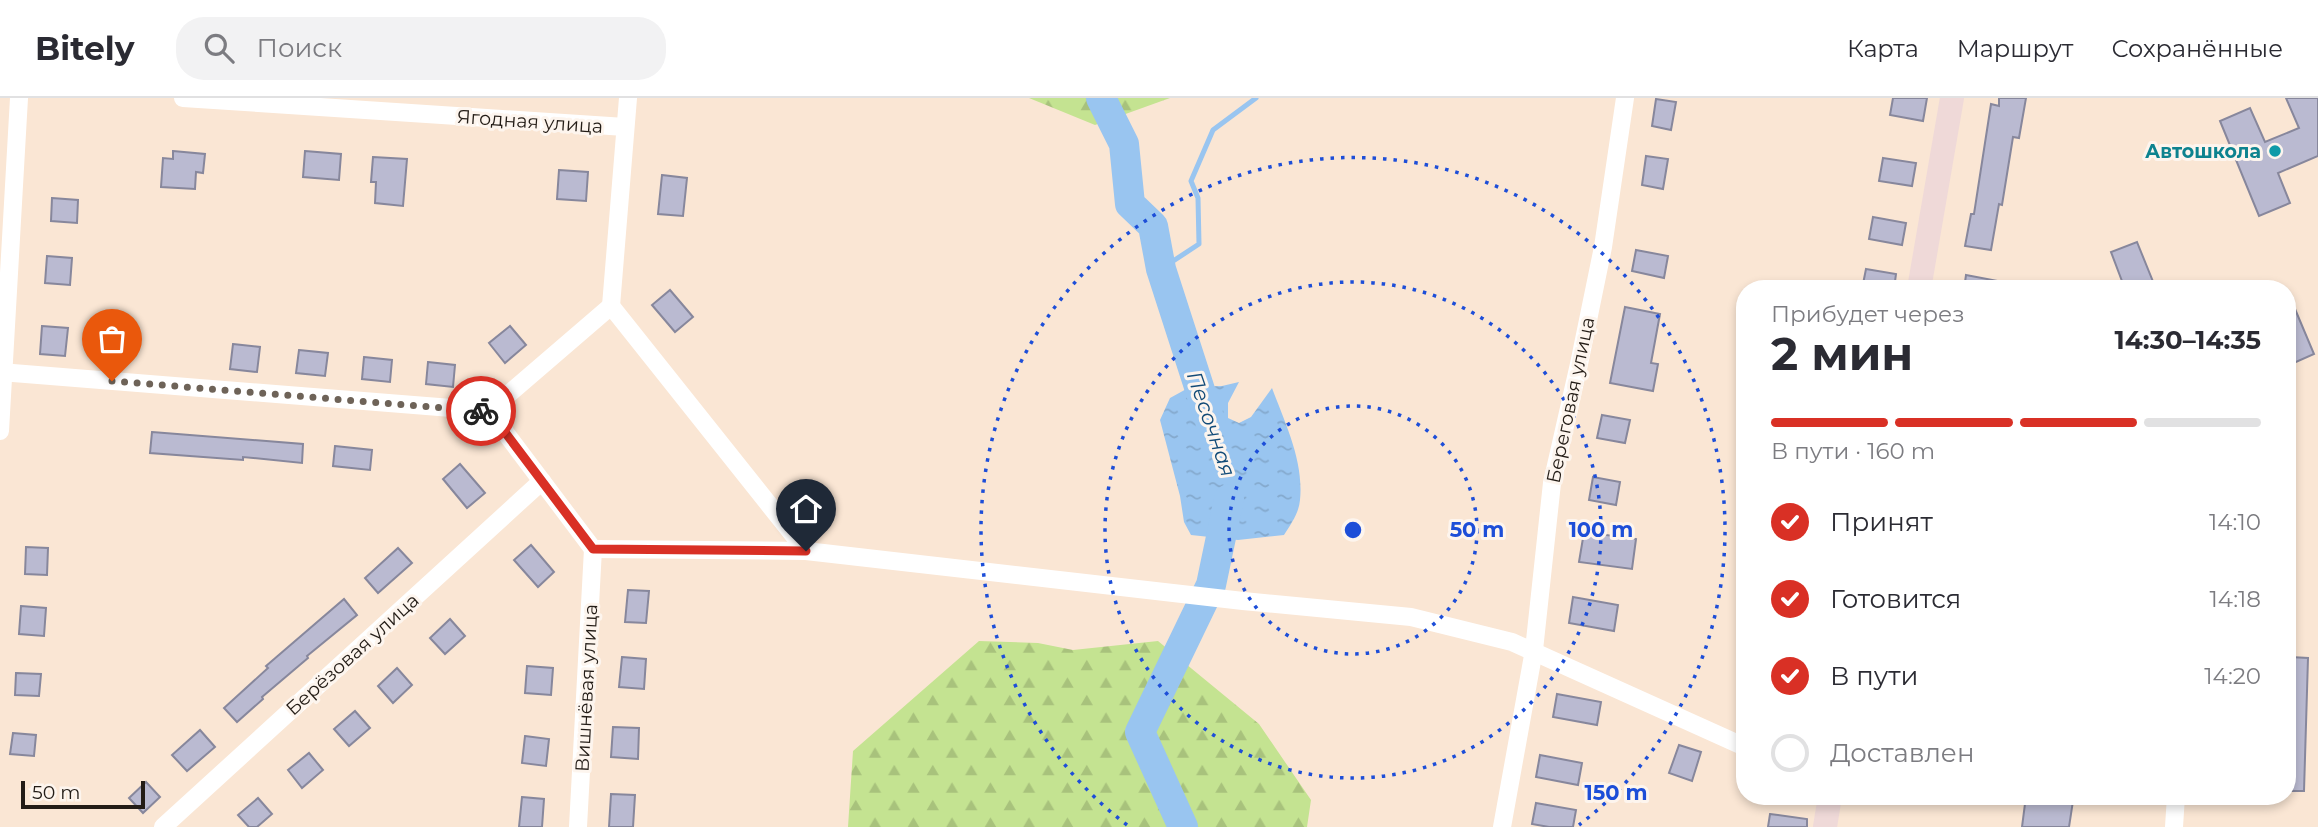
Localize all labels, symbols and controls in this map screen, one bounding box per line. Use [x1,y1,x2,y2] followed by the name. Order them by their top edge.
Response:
[176,17,666,80] search box
[35,28,134,68] text: Bitely
[200,29,238,67] icon: search
[256,32,342,64] text: Поиск
[1847,34,1919,63] text: Карта
[1957,34,2073,63] text: Маршрут
[2111,34,2283,63] text: Сохранённые
[456,105,604,138] street label: Ягодная улица
[2145,140,2261,163] place label: Автошкола
[2267,143,2283,159] marker: Автошкола
[1771,300,1965,328] text: Прибудет через
[82,309,142,381] pin
[1542,315,1599,485] street label: Береговая улица
[93,320,131,358] icon: bag
[2115,324,2261,356] text: 14:30–14:35
[1771,325,1913,382] text: 2 мин
[1182,368,1241,480] water label: Песочная
[446,376,516,446] courier
[462,392,500,430] icon: bike
[1771,437,1935,465] text: В пути · 160 m
[776,479,836,551] pin
[787,490,825,528] icon: home
[1771,503,1809,541] icon: check
[1830,506,1933,538] text: Принят
[2209,508,2261,536] text: 14:10
[1450,517,1504,542] text: 50 m
[1569,517,1633,542] text: 100 m
[1341,518,1365,542] centre of rings
[1771,580,1809,618] icon: check
[1830,583,1961,615] text: Готовится
[2209,585,2261,613] text: 14:18
[281,589,424,720] street label: Берёзовая улица
[571,604,602,772] street label: Вишнёвая улица
[1771,657,1809,695] icon: check
[1830,660,1919,692] text: В пути
[2204,662,2261,690] text: 14:20
[1830,737,1975,769] text: Доставлен
[21,778,145,810] scale bar
[1585,780,1647,805] text: 150 m
[32,781,80,804] text: 50 m

